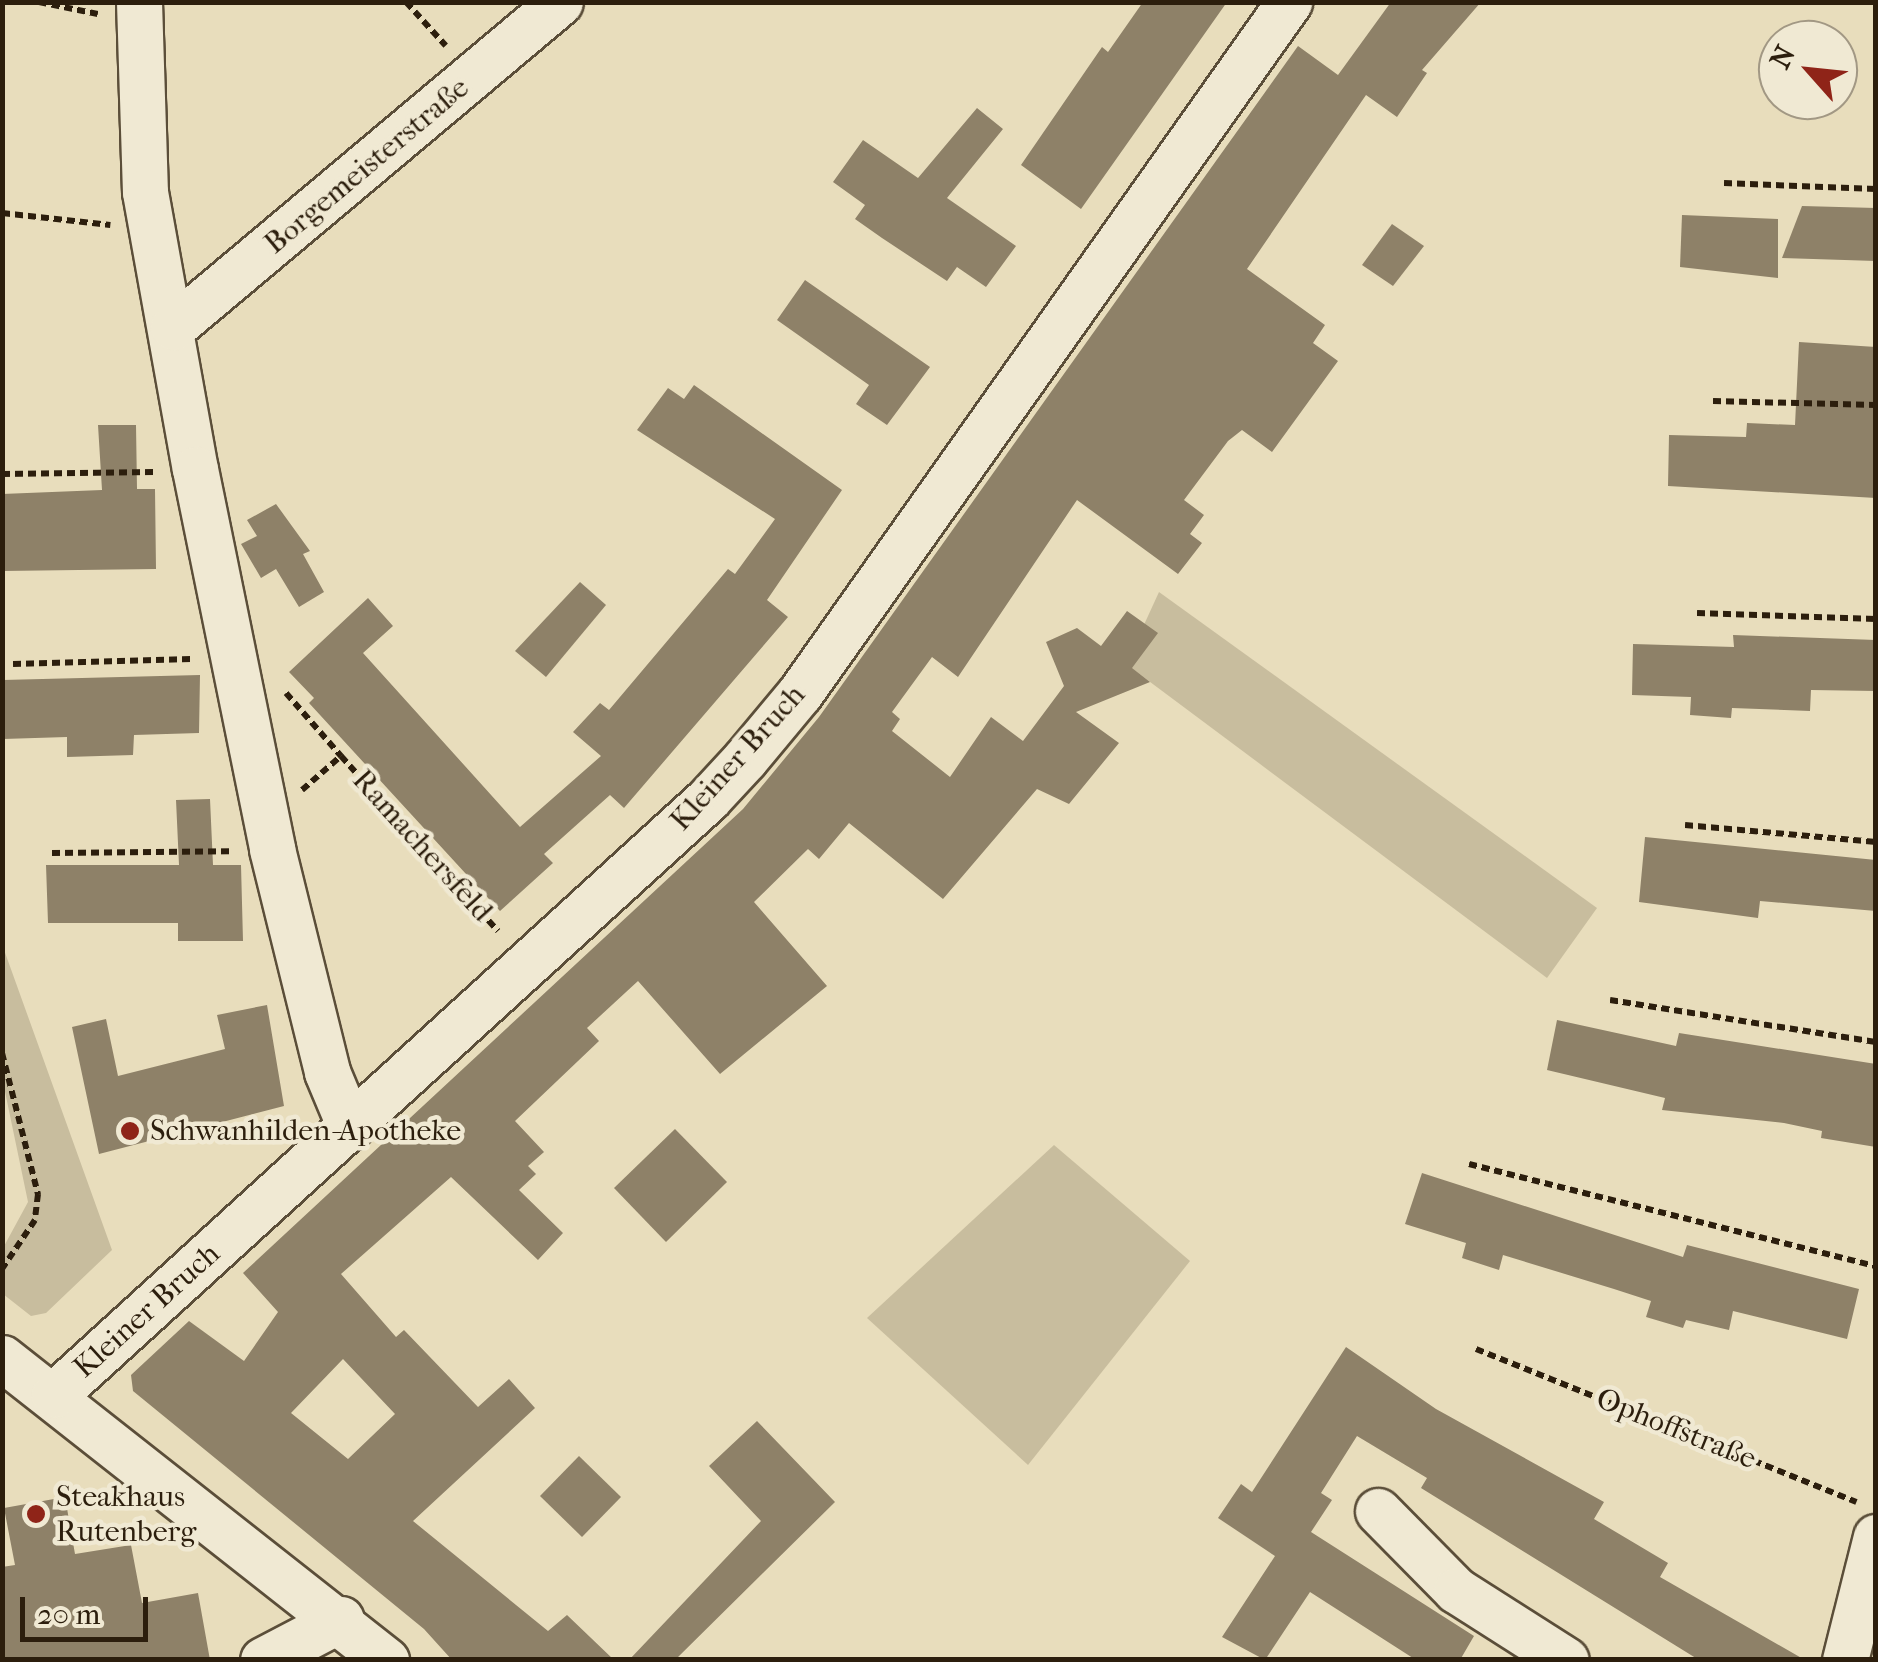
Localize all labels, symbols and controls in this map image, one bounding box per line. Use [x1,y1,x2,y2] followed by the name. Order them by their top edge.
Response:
[1758,20,1858,120] north arrow
[1763,40,1802,74] text: N
[258,70,476,262] street label: Borgemeisterstraße
[663,678,813,838] street label: Kleiner Bruch
[344,763,500,929] street label: Ramachersfeld
[150,1113,461,1149] place label: Schwanhilden-Apotheke
[119,1120,141,1142] marker: Schwanhilden-Apotheke
[67,1236,227,1386] street label: Kleiner Bruch
[1591,1381,1761,1477] street label: Ophoffstraße
[56,1479,196,1550] place label: Steakhaus Rutenberg
[25,1503,47,1525] marker: Steakhaus Rutenberg
[25,1577,152,1639] scale bar
[37,1597,100,1632] text: 20 m

